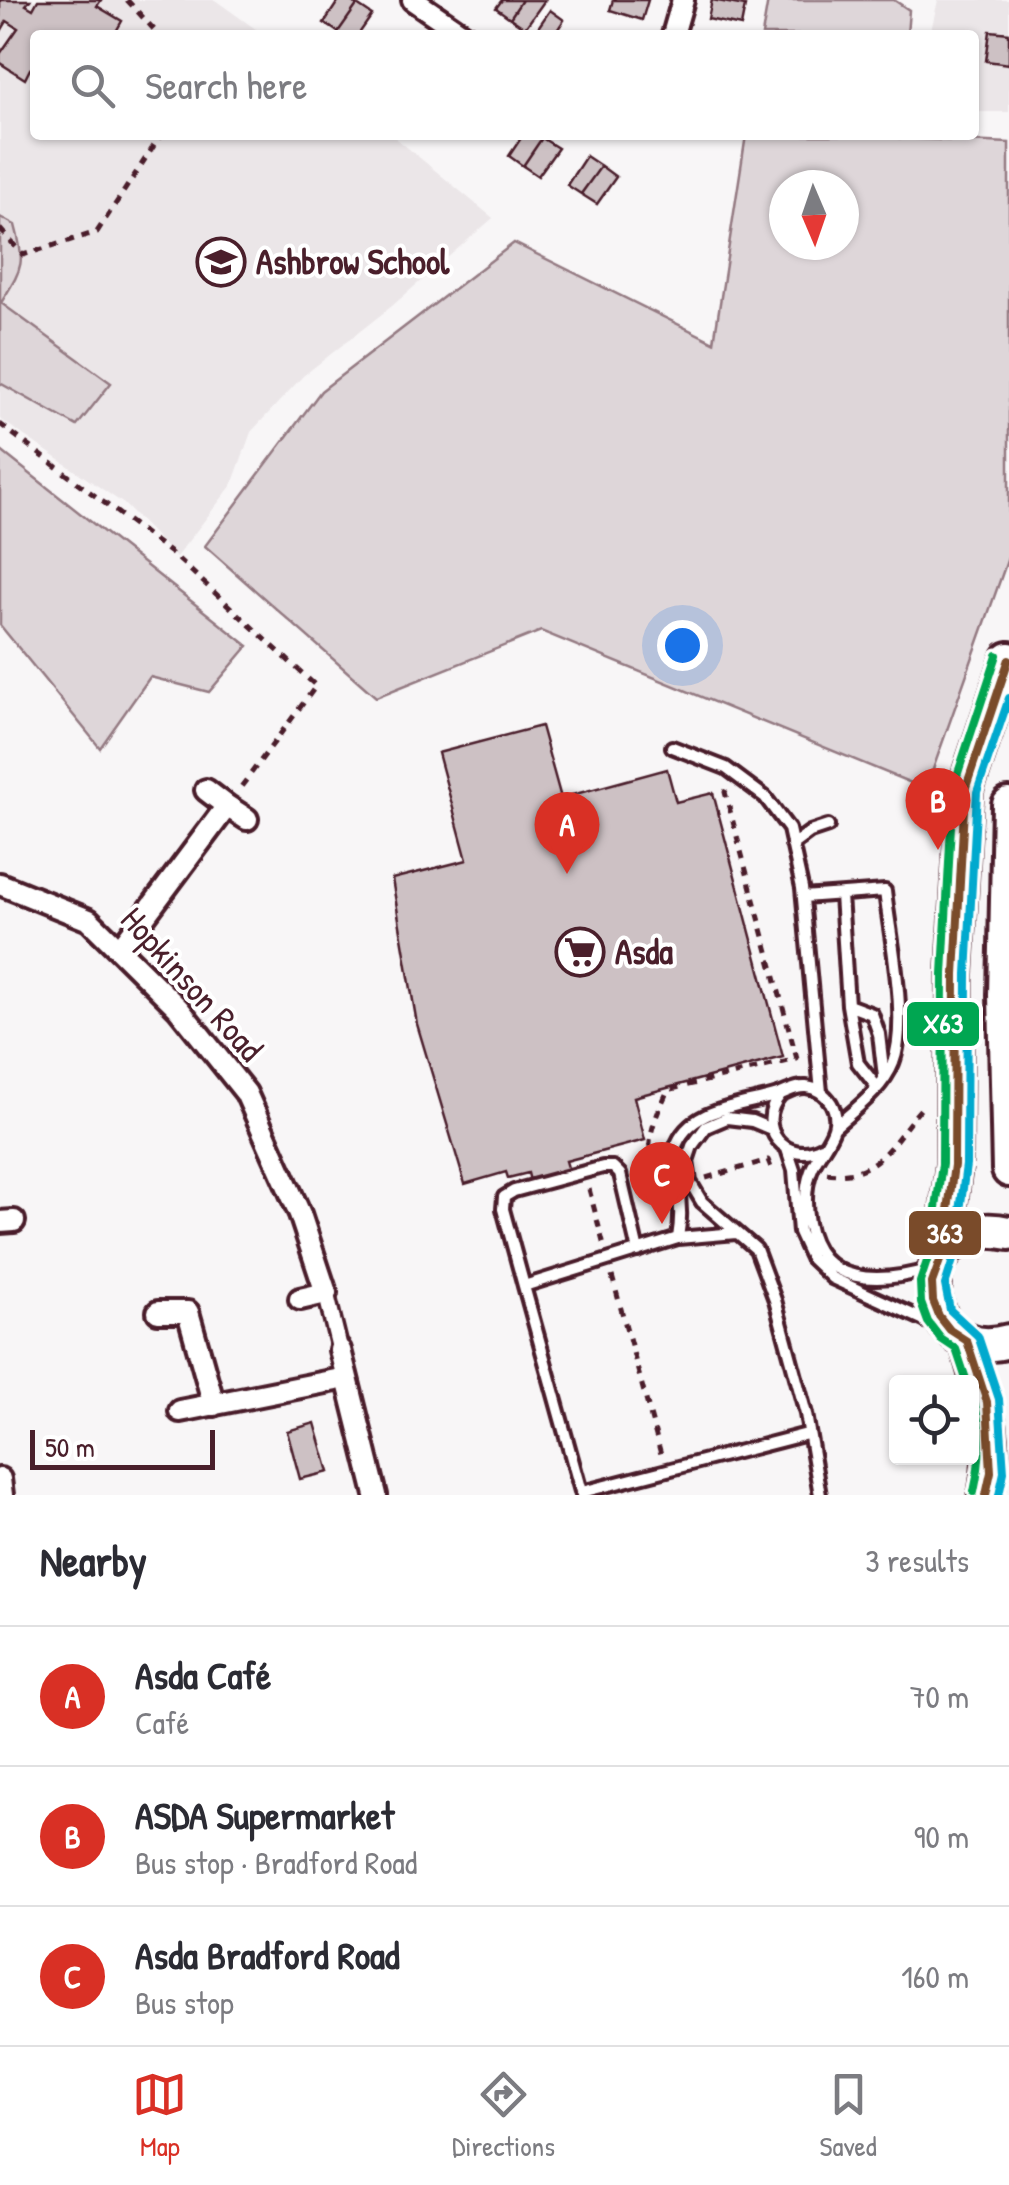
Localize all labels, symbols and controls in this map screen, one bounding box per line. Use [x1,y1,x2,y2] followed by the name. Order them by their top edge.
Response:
[30,30,979,140] search box
[65,58,120,113] icon: search
[145,59,307,111] text: Search here
[769,170,859,260] north arrow
[195,236,247,288] school or university icon: Ashbrow School
[256,238,450,285] place label: Ashbrow School
[657,620,708,671] your location
[906,768,970,850] pin: B
[534,792,600,874] pin: A
[111,896,274,1071] street label: Hopkinson Road
[554,926,606,978] supermarket icon: Asda
[615,928,673,975] place label: Asda
[905,1000,981,1048] line badge: X63
[923,1004,964,1042] text: X63
[630,1142,694,1224] pin: C
[907,1209,983,1257] line badge: 363
[927,1214,964,1252] text: 363
[889,1375,979,1465] map controls
[889,1375,979,1465] button: locate
[30,1425,215,1470] scale bar
[45,1428,95,1466] text: 50 m
[40,1532,147,1589] text: Nearby
[865,1539,969,1582] text: 3 results
[135,1649,271,1701] text: Asda Café
[65,1675,80,1718] text: A
[910,1675,969,1718] text: 70 m
[135,1701,189,1744] text: Café
[135,1789,394,1841] text: ASDA Supermarket
[64,1815,81,1858] text: B
[914,1815,969,1858] text: 90 m
[135,1841,417,1884] text: Bus stop · Bradford Road
[135,1929,400,1981] text: Asda Bradford Road
[64,1955,81,1998] text: C
[901,1955,969,1998] text: 160 m
[135,1981,234,2024] text: Bus stop
[132,2067,187,2165] tab: Map
[452,2067,555,2165] tab: Directions
[820,2067,877,2165] tab: Saved

